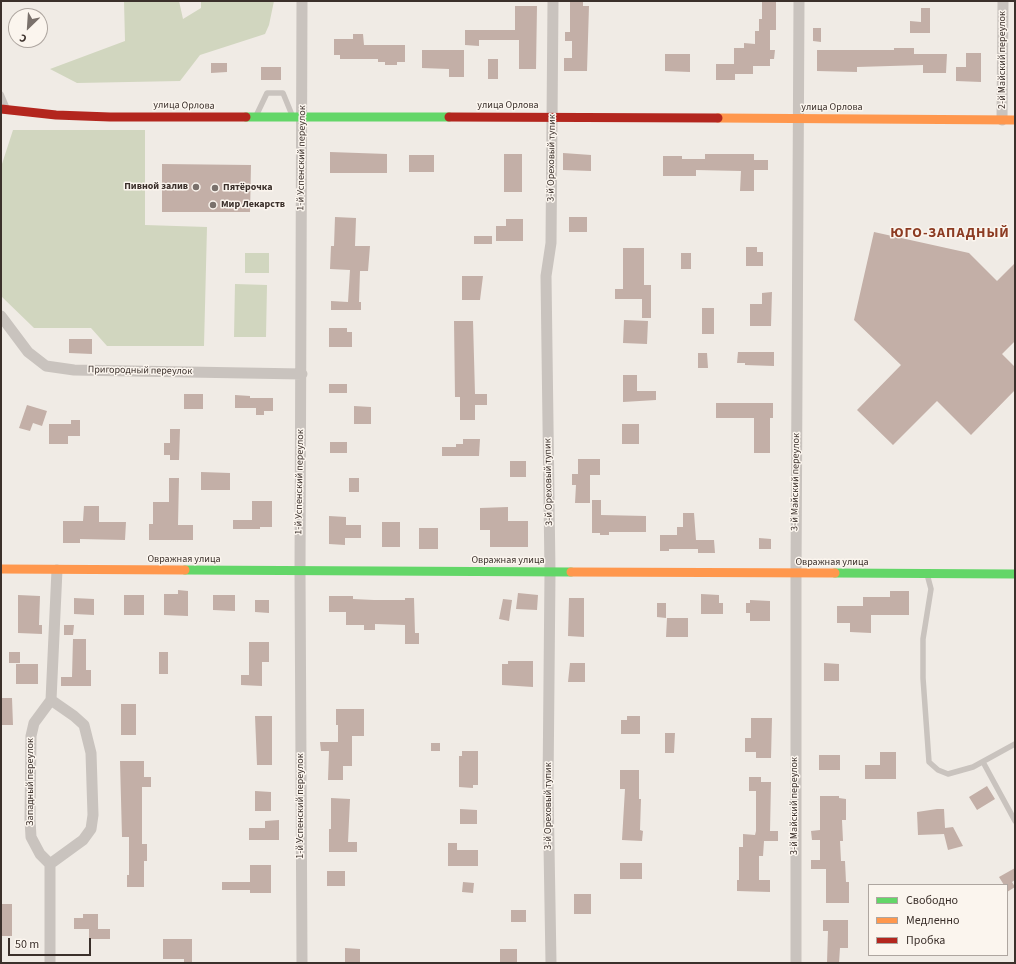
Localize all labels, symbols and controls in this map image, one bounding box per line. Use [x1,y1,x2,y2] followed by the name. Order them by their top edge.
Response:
[8,8,48,48] north arrow
[997,11,1009,109] street label: 2-й Майский переулок
[17,30,29,47] text: С
[153,99,215,113] street label: улица Орлова
[477,100,539,112] street label: улица Орлова
[801,102,863,114] street label: улица Орлова
[295,105,309,211] street label: 1-й Успенский переулок
[545,114,559,202] street label: 3-й Ореховый тупик
[124,181,188,193] place label: Пивной залив
[191,182,201,192] marker: Пивной залив
[223,182,272,194] place label: Пятёрочка
[210,183,220,193] marker: Пятёрочка
[221,199,285,211] place label: Мир Лекарств
[208,200,218,210] marker: Мир Лекарств
[890,226,1010,242] district label: ЮГО-ЗАПАДНЫЙ
[88,364,192,378] street label: Пригородный переулок
[293,429,307,535] street label: 1-й Успенский переулок
[789,433,803,531] street label: 3-й Майский переулок
[542,438,556,526] street label: 3-й Ореховый тупик
[147,554,221,566] street label: Овражная улица
[471,555,545,567] street label: Овражная улица
[795,557,869,569] street label: Овражная улица
[25,738,37,826] street label: Западный переулок
[295,753,307,859] street label: 1-й Успенский переулок
[789,757,801,855] street label: 3-й Майский переулок
[543,762,555,850] street label: 3-й Ореховый тупик
[868,884,1008,956] legend
[906,892,958,909] text: Свободно
[906,912,960,929] text: Медленно
[10,930,93,956] scale bar
[906,932,945,949] text: Пробка
[15,936,39,953] text: 50 m

